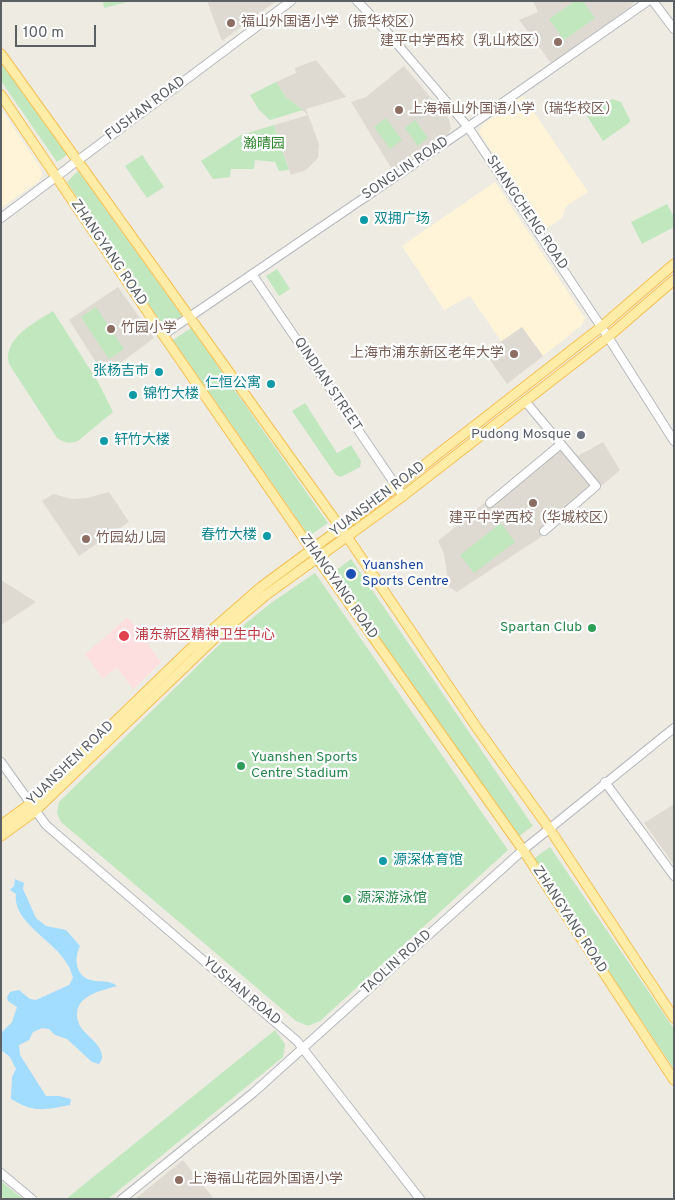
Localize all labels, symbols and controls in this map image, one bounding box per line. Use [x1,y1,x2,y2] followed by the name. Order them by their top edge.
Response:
[18,15,99,47] scale bar
[241,15,423,31] place label: 福山外国语小学（振华校区）
[225,17,237,29] marker: 福山外国语小学（振华校区）
[23,24,64,43] text: 100 m
[380,34,548,50] place label: 建平中学西校（乳山校区）
[552,36,564,48] marker: 建平中学西校（乳山校区）
[103,74,189,144] street label: FUSHAN ROAD
[409,102,619,118] place label: 上海福山外国语小学（瑞华校区）
[393,104,405,116] marker: 上海福山外国语小学（瑞华校区）
[360,134,452,204] street label: SONGLIN ROAD
[243,137,285,153] park label: 瀚晴园
[482,153,570,273] street label: SHANGCHENG ROAD
[66,197,150,309] street label: ZHANGYANG ROAD
[374,212,430,228] place label: 双拥广场
[358,214,370,226] marker: 双拥广场
[121,321,177,337] place label: 竹园小学
[105,323,117,335] marker: 竹园小学
[289,335,365,435] street label: QINDIAN STREET
[350,346,504,362] place label: 上海市浦东新区老年大学
[508,348,520,360] marker: 上海市浦东新区老年大学
[93,364,149,380] place label: 张杨吉市
[153,366,165,378] marker: 张杨吉市
[205,376,261,392] place label: 仁恒公寓
[265,378,277,390] marker: 仁恒公寓
[143,387,199,403] place label: 锦竹大楼
[127,389,139,401] marker: 锦竹大楼
[471,427,571,443] place label: Pudong Mosque
[575,429,587,441] marker: Pudong Mosque
[114,433,170,449] place label: 轩竹大楼
[98,435,110,447] marker: 轩竹大楼
[327,459,429,541] street label: YUANSHEN ROAD
[527,497,539,509] marker: 建平中学西校（华城校区）
[449,511,617,527] place label: 建平中学西校（华城校区）
[201,528,257,544] place label: 春竹大楼
[261,530,273,542] marker: 春竹大楼
[96,531,166,547] place label: 竹园幼儿园
[295,531,381,643] street label: ZHANGYANG ROAD
[80,533,92,545] marker: 竹园幼儿园
[362,558,449,590] place label: Yuanshen Sports Centre
[344,567,358,581] marker: Yuanshen Sports Centre
[500,620,582,636] place label: Spartan Club
[586,622,598,634] marker: Spartan Club
[135,628,275,644] place label: 浦东新区精神卫生中心
[117,629,131,643] marker: 浦东新区精神卫生中心
[24,718,118,810] street label: YUANSHEN ROAD
[251,750,358,782] place label: Yuanshen Sports Centre Stadium
[235,760,247,772] marker: Yuanshen Sports Centre Stadium
[393,853,463,869] place label: 源深体育馆
[377,855,389,867] marker: 源深体育馆
[528,863,610,977] street label: ZHANGYANG ROAD
[357,891,427,907] place label: 源深游泳馆
[341,893,353,905] marker: 源深游泳馆
[358,927,436,999] street label: TAOLIN ROAD
[199,955,283,1029] street label: YUSHAN ROAD
[189,1172,343,1188] place label: 上海福山花园外国语小学
[173,1174,185,1186] marker: 上海福山花园外国语小学

